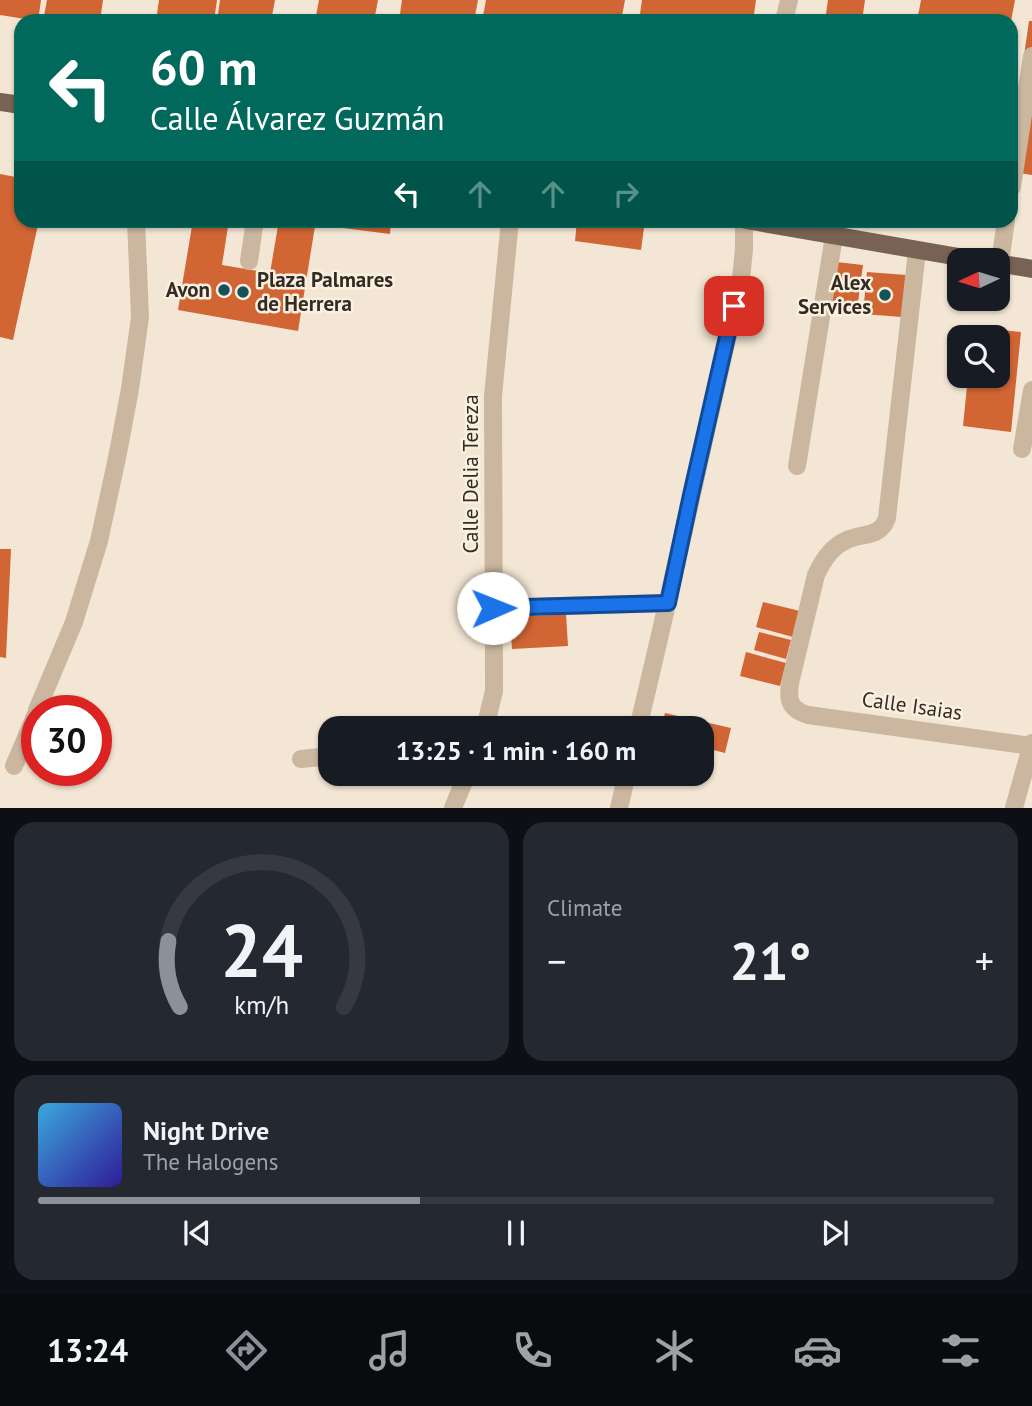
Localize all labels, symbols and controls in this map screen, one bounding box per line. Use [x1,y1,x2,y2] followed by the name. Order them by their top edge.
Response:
[150,35,257,99] text: 60 m
[35,42,126,133] icon: left
[150,97,445,139] text: Calle Álvarez Guzmán
[388,175,426,213] icon: left
[461,175,499,213] icon: ahead
[534,175,572,213] icon: ahead
[607,175,645,213] icon: right
[947,248,1010,312] north arrow
[947,248,1010,388] map controls
[257,266,393,317] place label: Plaza Palmares de Herrera
[798,269,871,320] place label: Alex Services
[166,276,210,303] place label: Avon
[704,276,764,336] pin
[216,282,232,298] marker: Avon
[235,284,251,300] marker: Plaza Palmares de Herrera
[715,287,753,325] icon: arrive
[877,287,893,303] marker: Alex Services
[947,325,1010,388] button: search
[457,394,484,554] street label: Calle Delia Tereza
[456,571,530,645] position arrow
[860,685,964,726] street label: Calle Isaias
[21,695,112,786] speed limit sign: 30
[396,734,636,767] text: 13:25 · 1 min · 160 m
[547,893,622,922] text: Climate
[220,904,303,998] text: 24
[730,927,811,994] text: 21°
[547,936,566,985] text: −
[975,936,994,985] text: +
[234,989,289,1021] text: km/h
[143,1114,269,1147] text: Night Drive
[143,1147,278,1176] text: The Halogens
[178,1214,216,1252] icon: previous
[497,1214,535,1252] icon: pause
[816,1214,854,1252] icon: next
[222,1326,271,1375] icon: directions
[365,1326,414,1375] icon: music
[508,1326,557,1375] icon: phone
[650,1326,699,1375] icon: climate
[793,1326,842,1375] icon: car
[936,1326,985,1375] icon: filters
[47,1329,128,1371] text: 13:24

